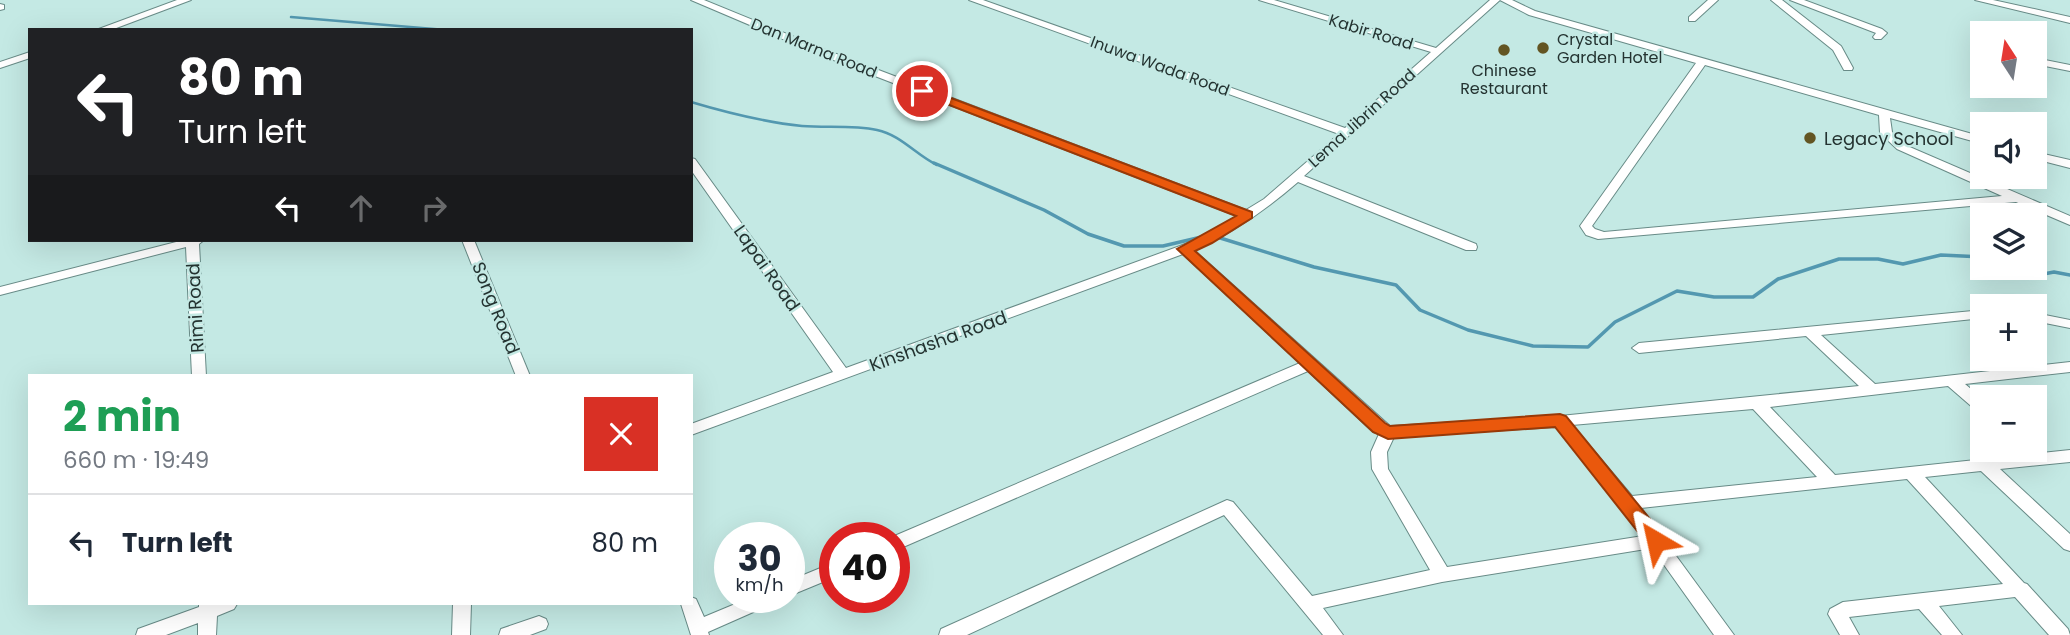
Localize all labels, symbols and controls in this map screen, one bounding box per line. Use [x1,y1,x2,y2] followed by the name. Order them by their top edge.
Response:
[1326,8,1416,56] street label: Kabir Road
[748,12,880,84] street label: Dan Marna Road
[1970,21,2048,98] north arrow
[1970,21,2047,462] map controls
[1557,28,1662,69] place label: Crystal Garden Hotel
[1087,30,1233,102] street label: Inuwa Wada Road
[1535,40,1551,56] marker: Crystal Garden Hotel
[1496,42,1512,58] marker: Chinese Restaurant
[178,44,304,112] text: 80 m
[63,56,154,147] icon: left
[1460,59,1548,100] place label: Chinese Restaurant
[892,61,952,121] pin
[1303,63,1421,173] street label: Lema Jibrin Road
[903,72,941,110] icon: arrive
[178,109,307,154] text: Turn left
[1970,112,2047,189] button: sound
[1824,126,1954,151] place label: Legacy School
[1802,130,1818,146] marker: Legacy School
[269,189,307,227] icon: left
[342,189,380,227] icon: ahead
[415,189,453,227] icon: right
[1970,203,2047,280] button: layers
[728,220,806,316] street label: Lapai Road
[466,258,526,358] street label: Song Road
[180,262,210,354] street label: Rimi Road
[1970,294,2047,371] button: +
[866,305,1010,377] street label: Kinshasha Road
[1970,385,2047,462] button: −
[63,387,181,446] text: 2 min
[584,397,658,471] button: close
[63,444,209,476] text: 660 m · 19:49
[1619,504,1693,578] position arrow
[819,522,910,613] speed limit sign: 40
[63,524,101,562] icon: left
[122,525,233,561] text: Turn left
[592,525,658,561] text: 80 m
[738,534,782,583] text: 30
[736,572,783,597] text: km/h

